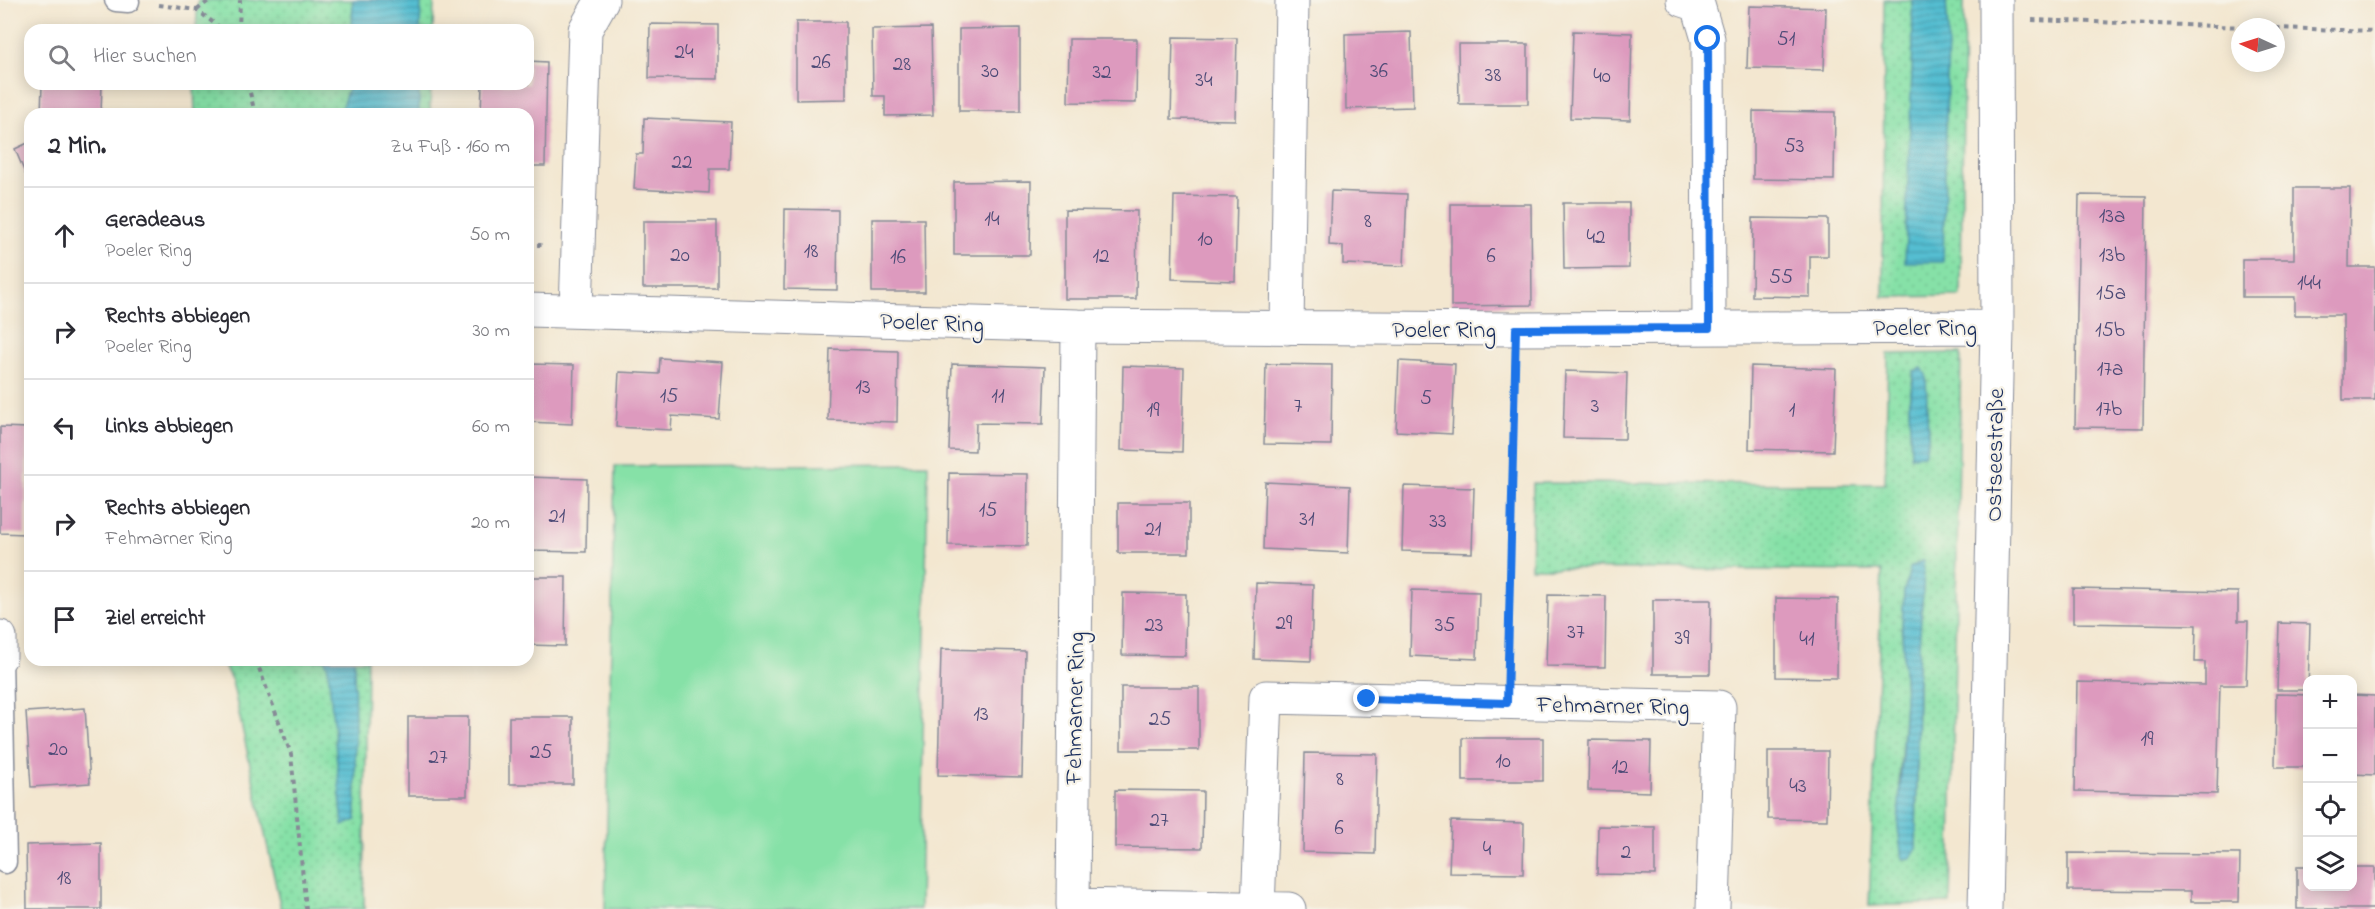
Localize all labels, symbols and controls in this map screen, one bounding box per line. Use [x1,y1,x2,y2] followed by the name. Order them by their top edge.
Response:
[2231,18,2285,72] north arrow
[24,24,534,90] search box
[1694,25,1720,51] route start
[1777,25,1796,55] house number: 51
[674,38,694,68] house number: 24
[45,41,78,74] icon: search
[93,41,197,73] text: Hier suchen
[811,48,831,78] house number: 26
[893,50,911,80] house number: 28
[981,57,999,87] house number: 30
[1370,57,1388,87] house number: 36
[1092,58,1112,88] house number: 32
[1485,61,1501,91] house number: 38
[1593,62,1611,92] house number: 40
[1195,66,1213,96] house number: 34
[48,128,106,166] text: 2 Min.
[1784,132,1804,162] house number: 53
[390,133,510,162] text: Zu Fuß · 160 m
[672,148,692,178] house number: 22
[2099,202,2125,232] house number: 13a
[105,205,205,237] text: Geradeaus
[984,205,1000,235] house number: 14
[1364,207,1372,237] house number: 8
[48,219,81,252] icon: ahead
[469,221,510,250] text: 50 m
[1586,223,1606,253] house number: 42
[1197,225,1213,255] house number: 10
[105,237,192,266] text: Poeler Ring
[804,237,818,267] house number: 18
[670,241,690,271] house number: 20
[2099,241,2125,271] house number: 13b
[1092,242,1110,272] house number: 12
[1486,242,1496,272] house number: 6
[890,243,906,273] house number: 16
[1769,263,1793,293] house number: 55
[2297,269,2321,299] house number: 144
[2096,279,2126,309] house number: 15a
[105,301,250,333] text: Rechts abbiegen
[879,305,985,344] street label: Poeler Ring
[1873,312,1977,347] street label: Poeler Ring
[1392,314,1496,349] street label: Poeler Ring
[48,315,81,348] icon: right
[2095,316,2125,346] house number: 15b
[473,317,510,346] text: 30 m
[105,333,192,362] text: Poeler Ring
[2097,355,2123,385] house number: 17a
[855,373,871,403] house number: 13
[660,382,678,412] house number: 15
[991,382,1005,412] house number: 11
[1420,384,1432,414] house number: 5
[1978,388,2015,522] street label: Ostseestraße
[1294,392,1303,422] house number: 7
[1591,392,1599,422] house number: 3
[2096,395,2122,425] house number: 17b
[1147,396,1160,426] house number: 19
[1789,396,1796,426] house number: 1
[48,411,81,444] icon: left
[105,411,233,443] text: Links abbiegen
[472,413,510,442] text: 60 m
[105,493,250,525] text: Rechts abbiegen
[979,496,997,526] house number: 15
[548,502,566,532] house number: 21
[1299,505,1315,535] house number: 31
[48,507,81,540] icon: right
[1429,507,1447,537] house number: 33
[471,509,510,538] text: 20 m
[1144,515,1162,545] house number: 21
[105,525,232,554] text: Fehmarner Ring
[48,603,81,636] icon: arrive
[105,603,205,635] text: Ziel erreicht
[1276,609,1293,639] house number: 29
[1144,611,1164,641] house number: 23
[1435,611,1455,641] house number: 35
[1567,618,1585,648] house number: 37
[1675,624,1690,654] house number: 39
[1799,625,1815,655] house number: 41
[1058,631,1095,786] street label: Fehmarner Ring
[2303,675,2357,891] map controls
[2303,675,2357,729] button: +
[1353,685,1379,711] route end
[1535,689,1690,726] street label: Fehmarner Ring
[973,700,989,730] house number: 13
[1149,705,1171,735] house number: 25
[2141,725,2154,755] house number: 19
[2303,729,2357,783] button: −
[48,735,68,765] house number: 20
[530,738,552,768] house number: 25
[428,743,448,773] house number: 27
[1495,747,1511,777] house number: 10
[1611,753,1629,783] house number: 12
[1336,765,1344,795] house number: 8
[1789,772,1807,802] house number: 43
[2303,783,2357,837] button: locate
[1149,806,1169,836] house number: 27
[1334,814,1344,844] house number: 6
[1483,835,1492,865] house number: 4
[2303,837,2357,891] button: layers
[1621,838,1631,868] house number: 2
[57,864,71,894] house number: 18

